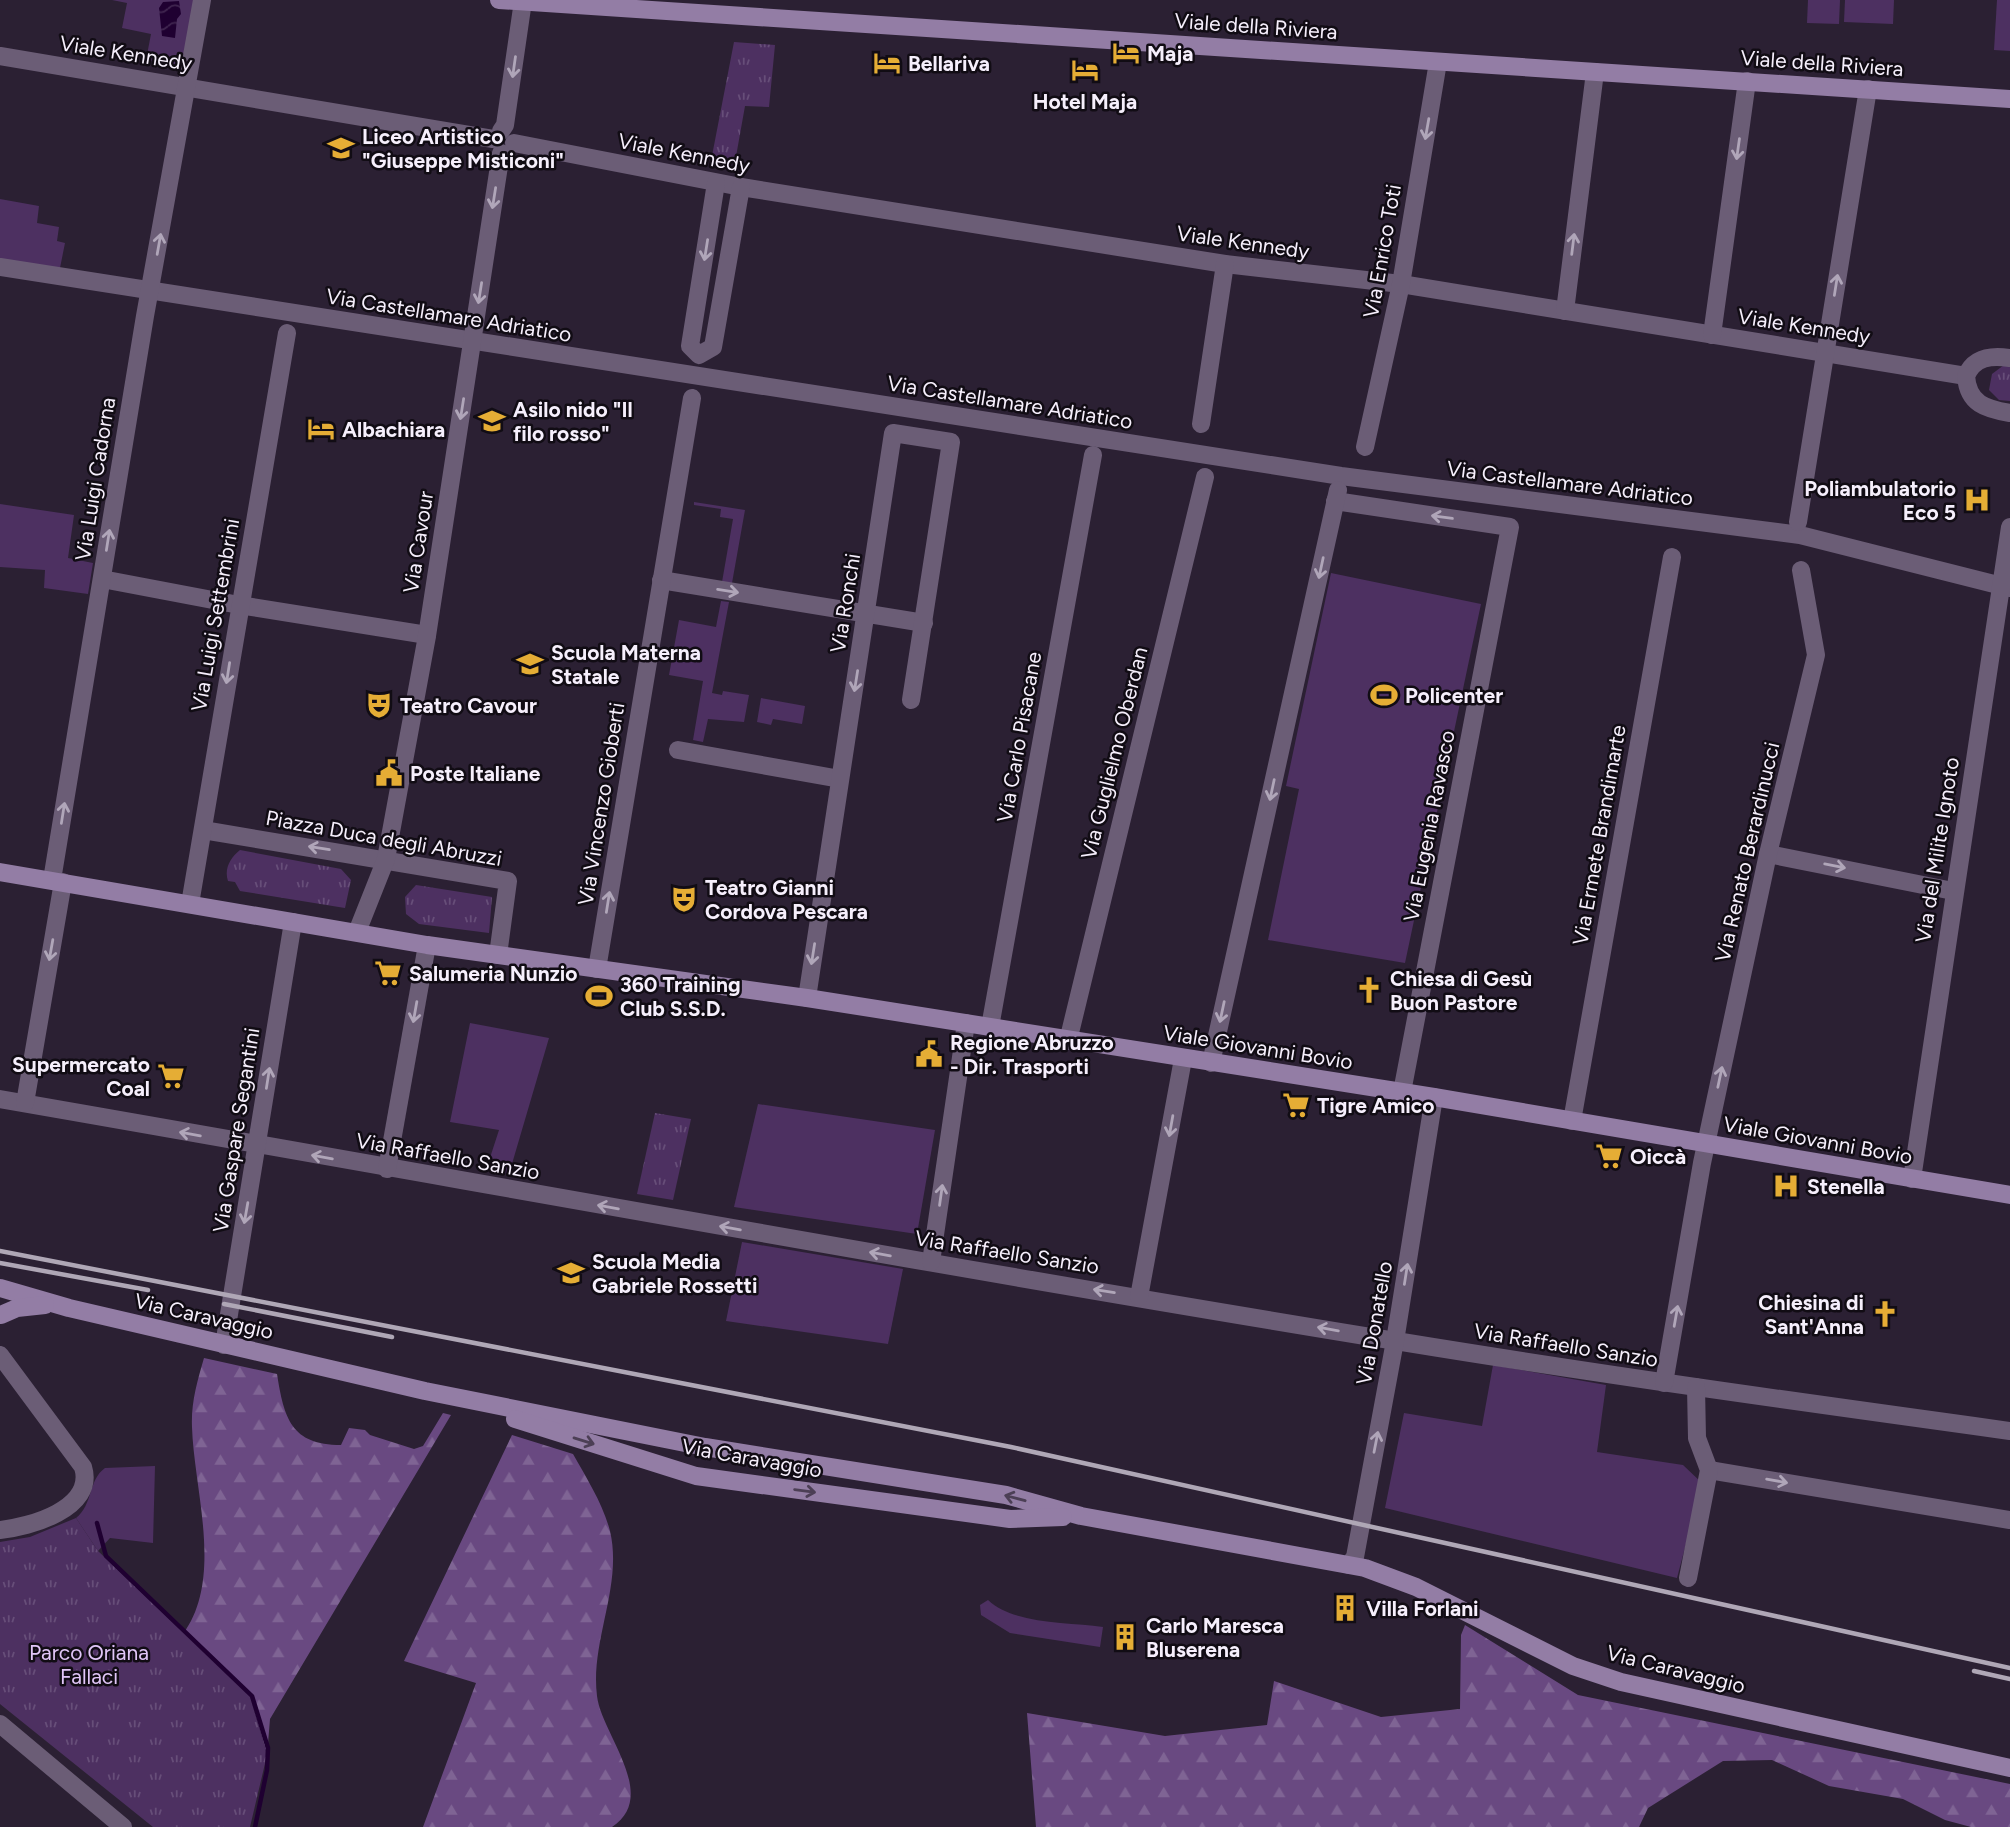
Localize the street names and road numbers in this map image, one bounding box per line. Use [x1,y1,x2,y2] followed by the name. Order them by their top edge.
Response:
[1174,8,1338,44] street label: Viale della Riviera
[58,30,194,76] street label: Viale Kennedy
[1740,45,1904,81] street label: Viale della Riviera
[616,128,752,178] street label: Viale Kennedy
[1358,182,1406,320] street label: Via Enrico Toti
[1175,220,1311,264] street label: Viale Kennedy
[325,283,573,347] street label: Via Castellamare Adriatico
[1736,303,1872,349] street label: Viale Kennedy
[886,370,1134,434] street label: Via Castellamare Adriatico
[70,396,120,562] street label: Via Luigi Cadorna
[1445,455,1695,511] street label: Via Castellamare Adriatico
[398,489,438,595] street label: Via Cavour
[186,517,244,713] street label: Via Luigi Settembrini
[825,551,865,655] street label: Via Ronchi
[1075,644,1153,862] street label: Via Guglielmo Oberdan
[992,650,1046,824] street label: Via Carlo Pisacane
[573,701,629,907] street label: Via Vincenzo Gioberti
[1567,723,1631,947] street label: Via Ermete Brandimarte
[1398,728,1460,924] street label: Via Eugenia Ravasco
[1710,740,1784,964] street label: Via Renato Berardinucci
[1910,755,1964,945] street label: Via del Milite Ignoto
[264,805,504,871] street label: Piazza Duca degli Abruzzi
[1161,1020,1355,1074] street label: Viale Giovanni Bovio
[207,1026,265,1234] street label: Via Gaspare Segantini
[1721,1111,1915,1169] street label: Viale Giovanni Bovio
[354,1128,542,1184] street label: Via Raffaello Sanzio
[913,1225,1101,1279] street label: Via Raffaello Sanzio
[1351,1259,1397,1387] street label: Via Donatello
[132,1288,276,1344] street label: Via Caravaggio
[1472,1318,1660,1372] street label: Via Raffaello Sanzio
[680,1433,824,1483] street label: Via Caravaggio
[1604,1640,1748,1698] street label: Via Caravaggio

